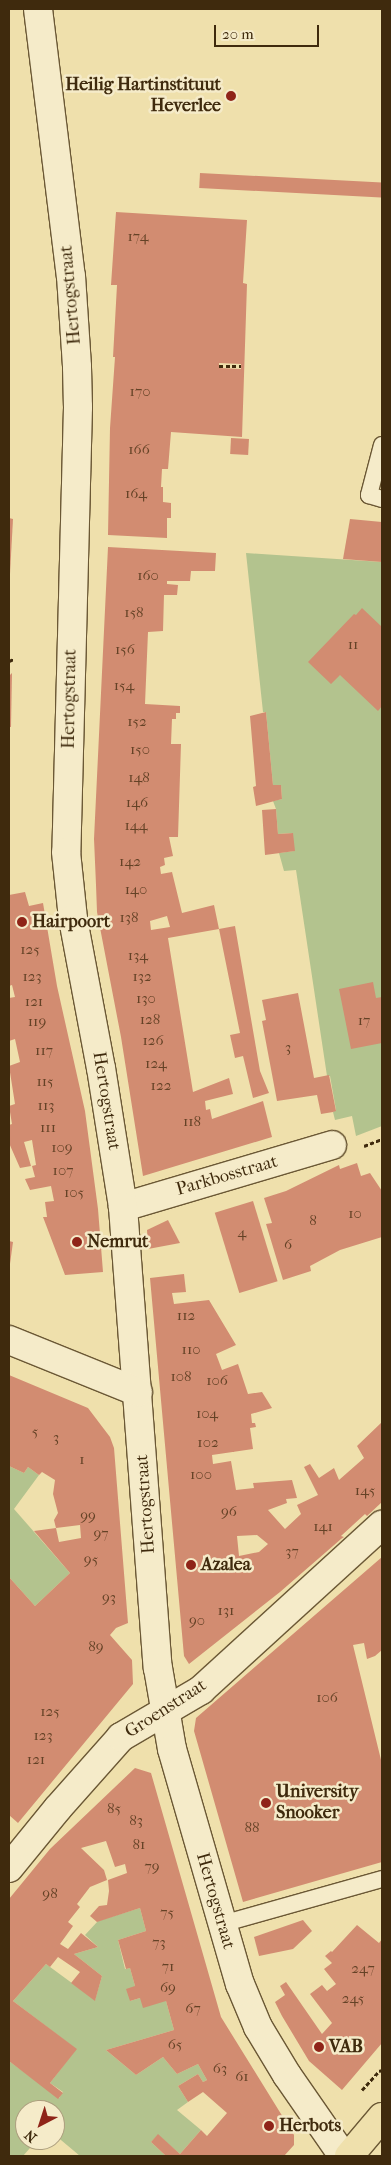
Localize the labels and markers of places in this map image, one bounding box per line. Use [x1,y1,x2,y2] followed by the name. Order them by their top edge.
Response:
[65,75,221,118] place label: Heilig Hartinstituut Heverlee
[225,90,237,102] marker: Heilig Hartinstituut Heverlee
[32,911,110,933] place label: Hairpoort
[16,916,28,928] marker: Hairpoort
[87,1231,148,1253] place label: Nemrut
[71,1236,83,1248] marker: Nemrut
[201,1554,251,1576] place label: Azalea
[185,1559,197,1571] marker: Azalea
[276,1782,359,1825] place label: University Snooker
[260,1797,272,1809] marker: University Snooker
[329,2036,363,2058] place label: VAB
[313,2041,325,2053] marker: VAB
[279,2115,341,2137] place label: Herbots
[263,2120,275,2132] marker: Herbots

